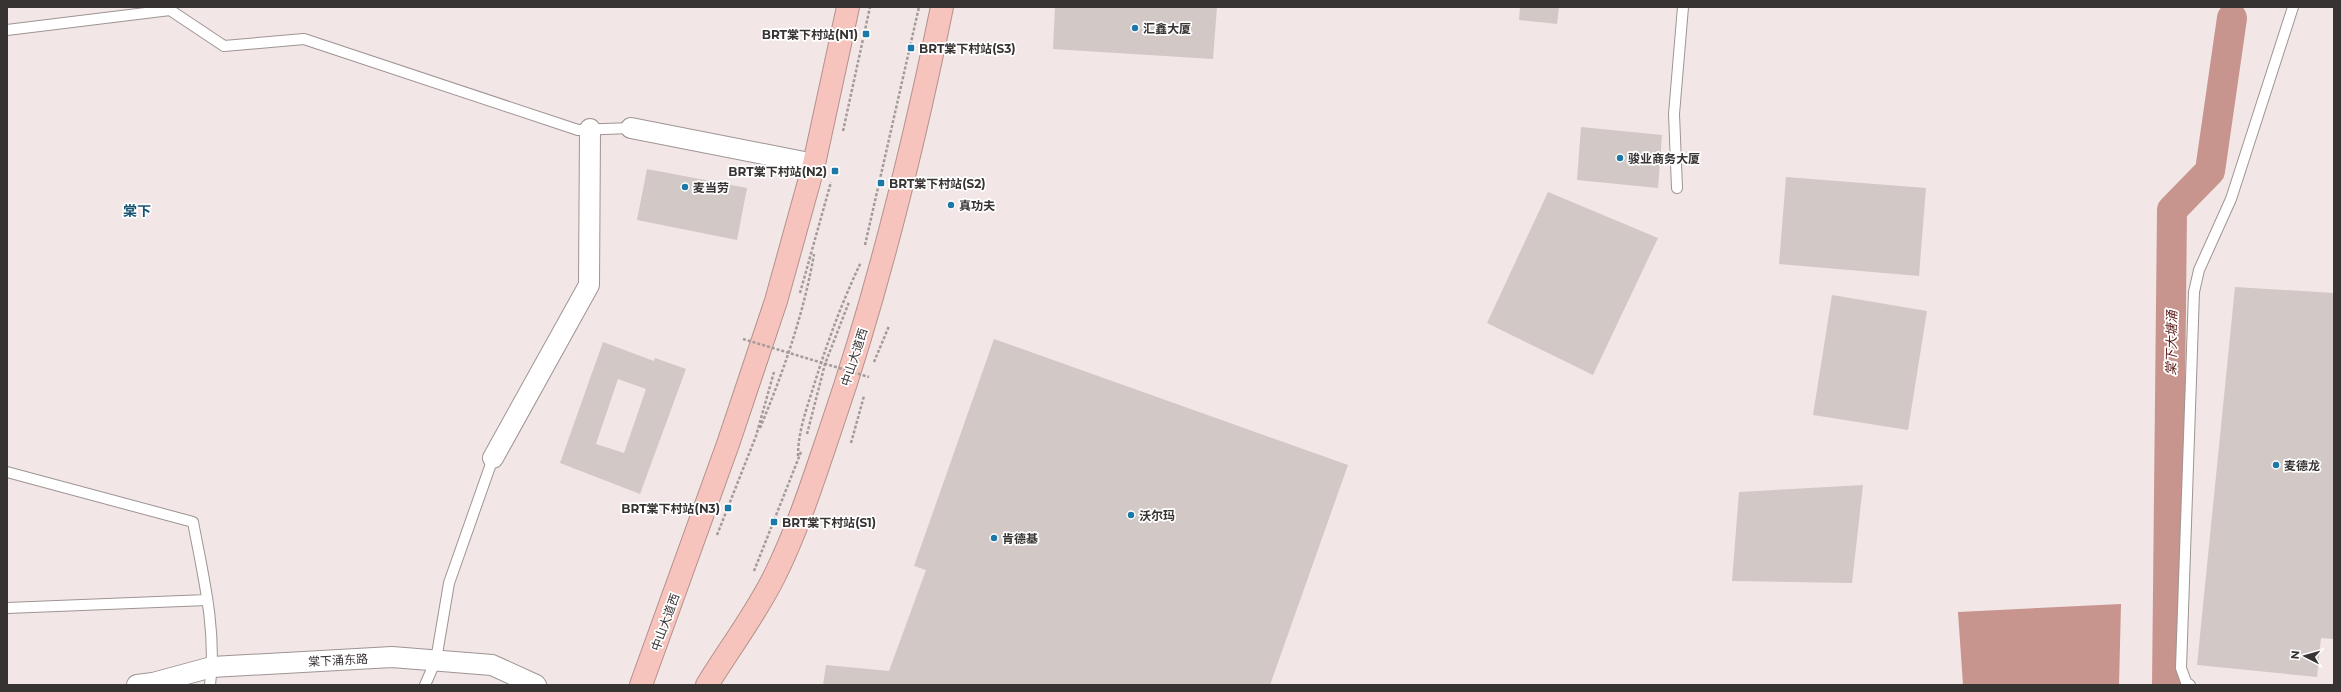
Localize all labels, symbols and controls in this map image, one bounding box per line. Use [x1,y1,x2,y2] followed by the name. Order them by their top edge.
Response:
[1143,21,1191,36] place label: 汇鑫大厦
[1130,23,1140,33] marker: 汇鑫大厦
[762,27,858,42] place label: BRT棠下村站(N1)
[861,29,871,39] marker: BRT棠下村站(N1)
[919,41,1016,56] place label: BRT棠下村站(S3)
[906,43,916,53] marker: BRT棠下村站(S3)
[1628,151,1700,166] place label: 骏业商务大厦
[1615,153,1625,163] marker: 骏业商务大厦
[728,164,827,179] place label: BRT棠下村站(N2)
[830,166,840,176] marker: BRT棠下村站(N2)
[889,176,986,191] place label: BRT棠下村站(S2)
[876,178,886,188] marker: BRT棠下村站(S2)
[693,180,729,195] place label: 麦当劳
[680,182,690,192] marker: 麦当劳
[959,198,995,213] place label: 真功夫
[946,200,956,210] marker: 真功夫
[123,202,151,220] district label: 棠下
[2162,308,2180,376] water label: 棠下大塘涌
[838,326,870,388] street label: 中山大道西
[2284,458,2320,473] place label: 麦德龙
[2271,460,2281,470] marker: 麦德龙
[621,501,720,516] place label: BRT棠下村站(N3)
[723,503,733,513] marker: BRT棠下村站(N3)
[1139,508,1175,523] place label: 沃尔玛
[1126,510,1136,520] marker: 沃尔玛
[782,515,876,530] place label: BRT棠下村站(S1)
[769,517,779,527] marker: BRT棠下村站(S1)
[1002,531,1038,546] place label: 肯德基
[989,533,999,543] marker: 肯德基
[648,591,682,653] street label: 中山大道西
[2285,636,2325,676] north arrow
[2288,650,2302,660] text: N
[308,651,368,669] street label: 棠下涌东路

